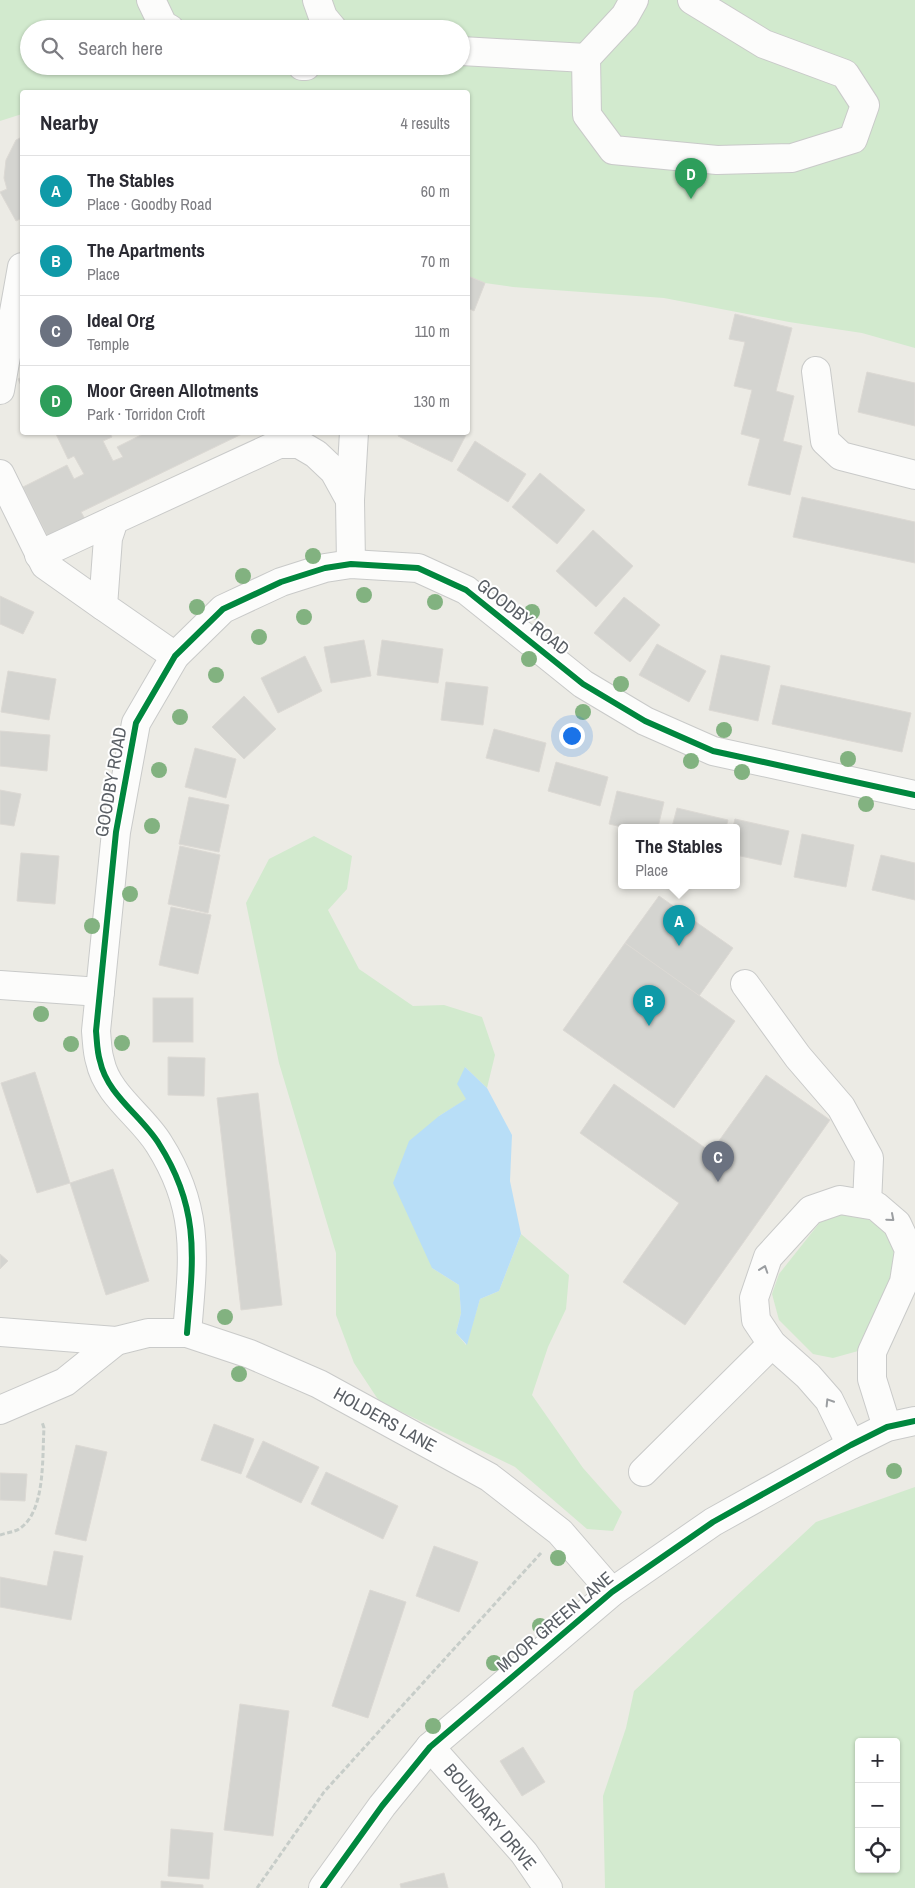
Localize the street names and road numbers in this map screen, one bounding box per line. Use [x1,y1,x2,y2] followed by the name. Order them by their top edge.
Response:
[472,572,575,661] street label: GOODBY ROAD
[89,725,132,839] street label: GOODBY ROAD
[329,1381,441,1458] street label: HOLDERS LANE
[491,1565,618,1678] street label: MOOR GREEN LANE
[438,1758,542,1875] street label: BOUNDARY DRIVE

